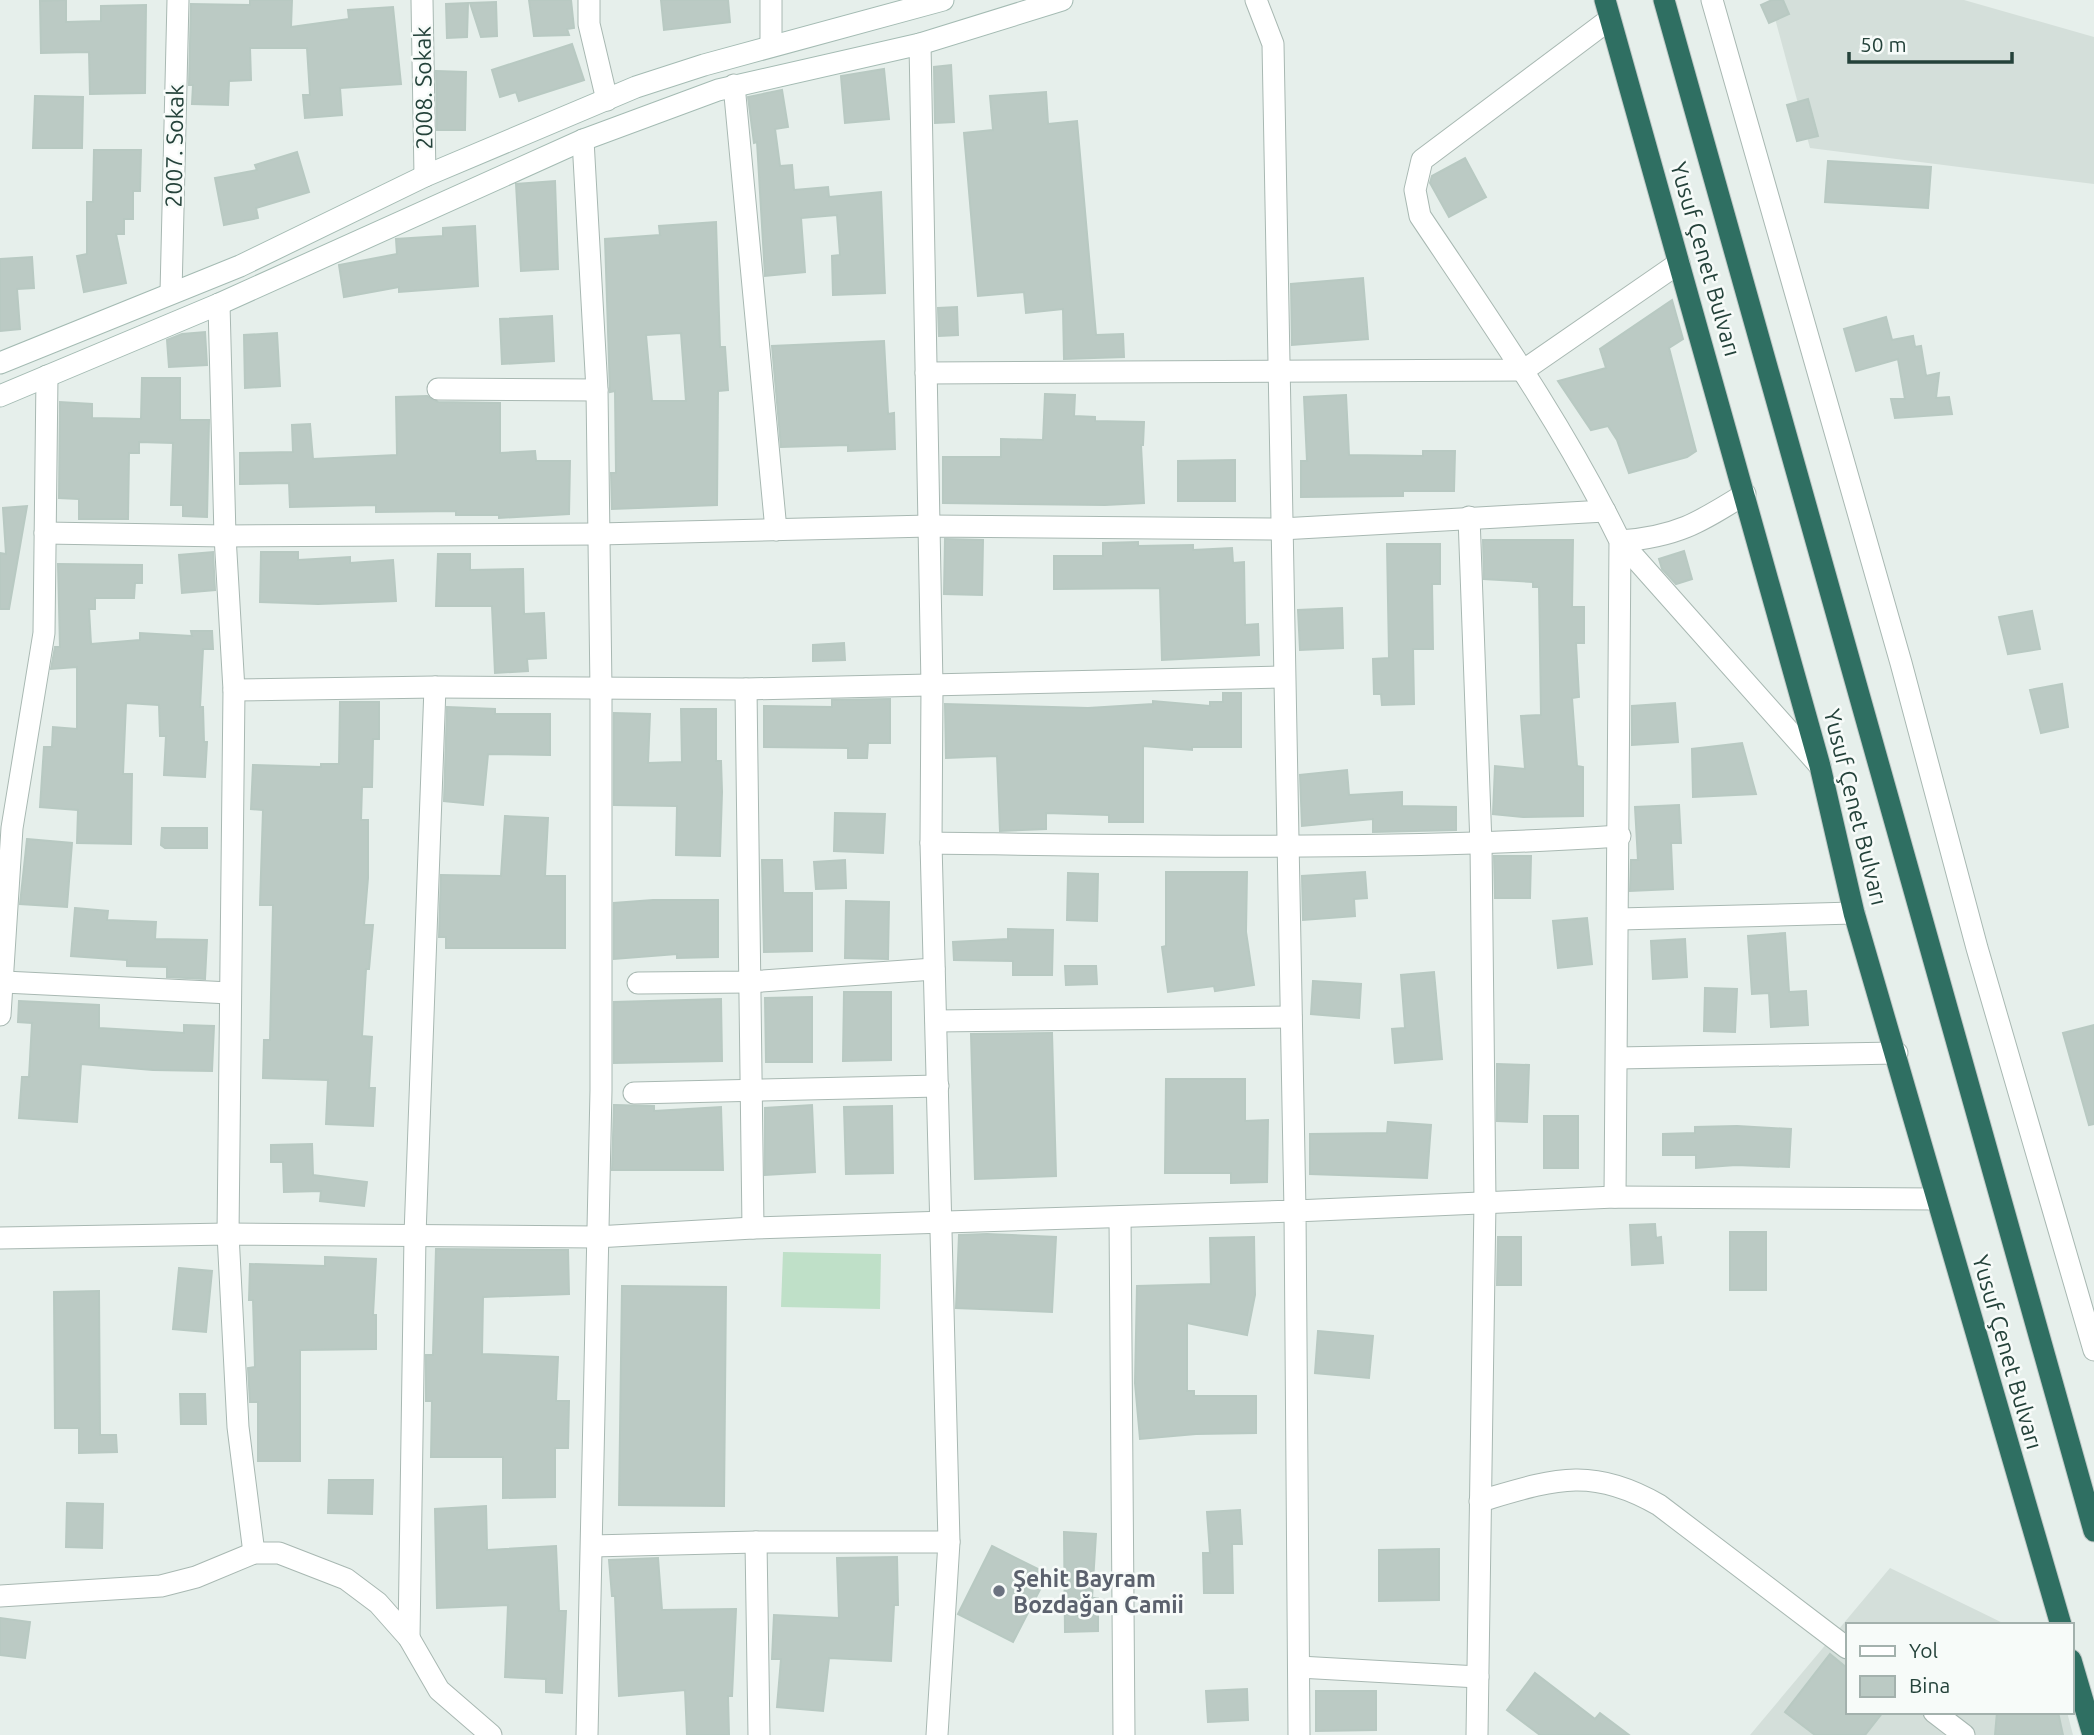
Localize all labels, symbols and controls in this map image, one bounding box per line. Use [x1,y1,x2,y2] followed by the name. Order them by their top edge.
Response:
[1849,21,2012,65] scale bar
[409,26,437,150] street label: 2008. Sokak
[1860,32,1907,56] text: 50 m
[160,84,188,208] street label: 2007. Sokak
[1666,159,1746,359] street label: Yusuf Çenet Bulvarı
[1820,706,1892,908] street label: Yusuf Çenet Bulvarı
[1968,1252,2048,1452] street label: Yusuf Çenet Bulvarı
[1013,1566,1184,1617] place label: Şehit Bayram Bozdağan Camii
[991,1583,1007,1599] marker: Şehit Bayram Bozdağan Camii
[1846,1623,2073,1714] legend
[1909,1638,1938,1662] text: Yol
[1909,1673,1950,1697] text: Bina

